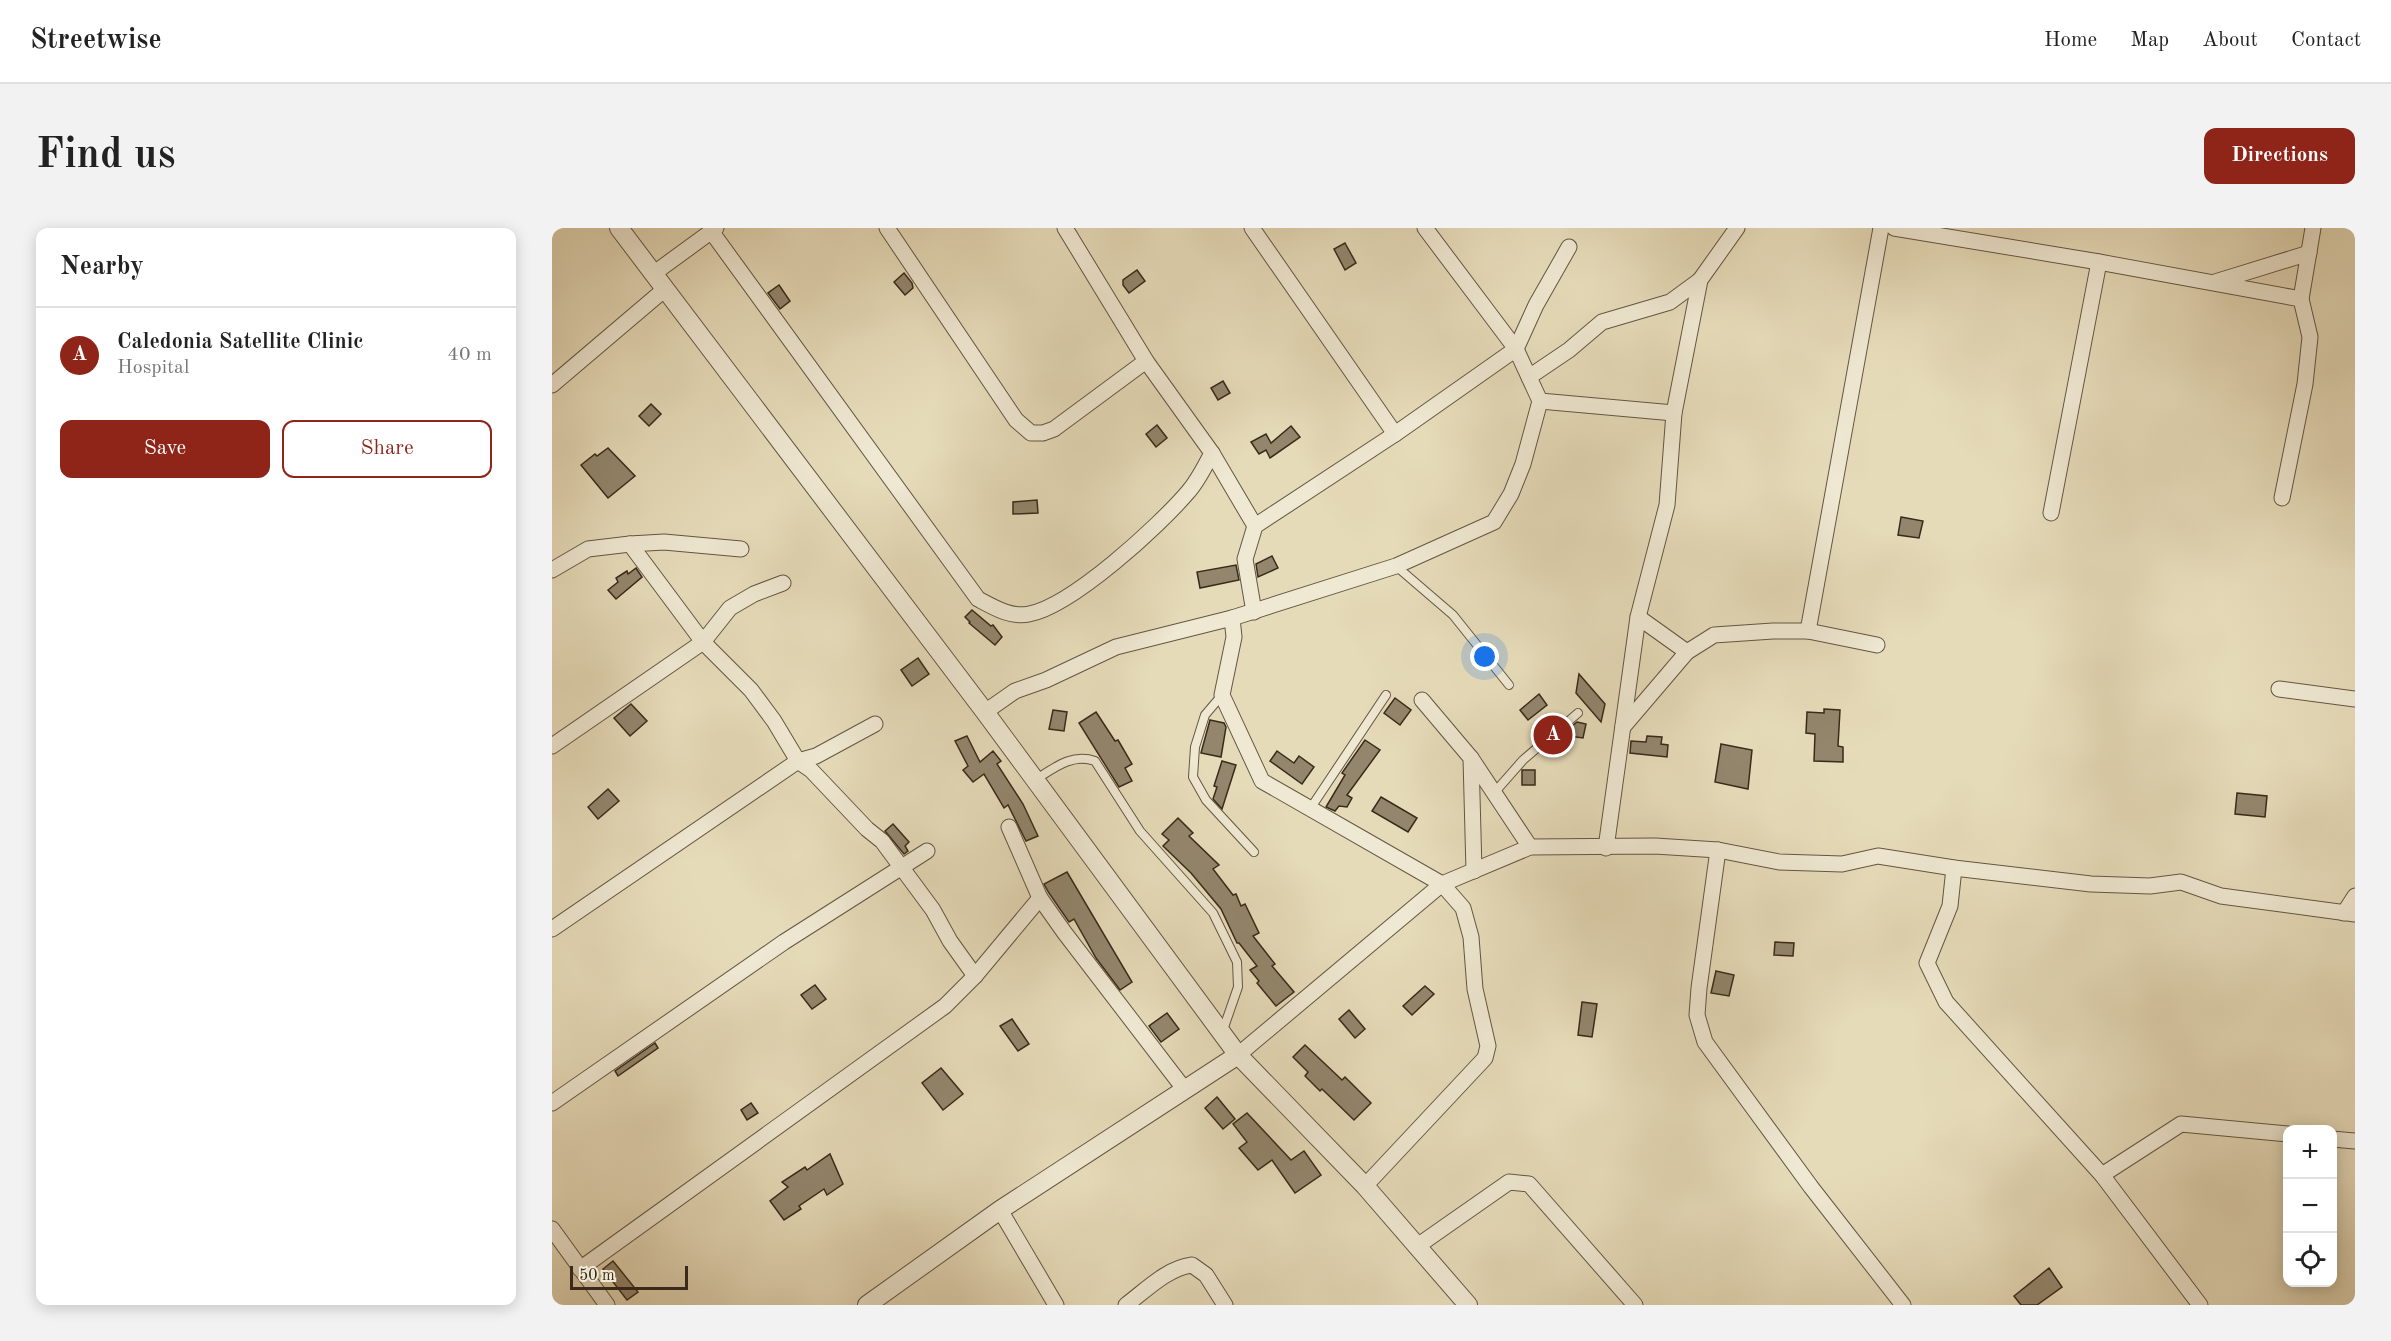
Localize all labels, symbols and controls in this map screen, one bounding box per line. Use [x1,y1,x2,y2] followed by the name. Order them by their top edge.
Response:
[30,27,162,55] text: Streetwise
[2044,30,2097,51] text: Home
[2130,30,2169,51] text: Map
[2202,30,2258,51] text: About
[2291,30,2361,51] text: Contact
[2204,128,2355,184] button: Directions
[36,135,175,177] text: Find us
[60,254,144,280] text: Nearby
[117,331,364,353] text: Caledonia Satellite Clinic
[72,345,87,365] text: A
[447,345,492,365] text: 40 m
[117,358,189,378] text: Hospital
[60,420,270,478] button: Save
[282,420,492,478] button: Share
[1470,642,1499,671] your location
[1534,712,1572,758] pin: A
[2283,1125,2337,1287] map controls
[2283,1125,2337,1179] button: +
[2283,1179,2337,1233] button: −
[2283,1233,2337,1287] button: locate
[570,1263,688,1290] scale bar
[579,1268,615,1284] text: 50 m

